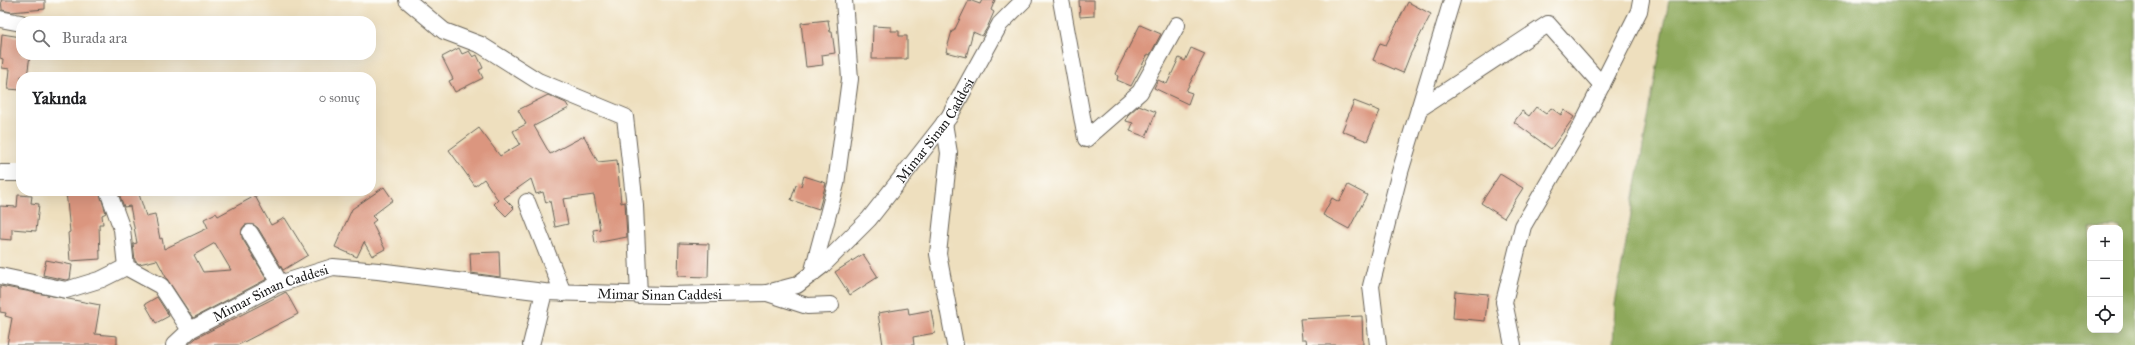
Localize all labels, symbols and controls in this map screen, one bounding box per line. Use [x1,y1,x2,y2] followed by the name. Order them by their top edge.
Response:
[16,16,376,60] search box
[30,27,52,49] icon: search
[62,29,127,47] text: Burada ara
[892,75,977,186] street label: Mimar Sinan Caddesi
[32,88,86,109] text: Yakında
[319,90,360,106] text: 0 sonuç
[2087,225,2123,333] map controls
[2087,225,2123,261] button: +
[210,260,330,325] street label: Mimar Sinan Caddesi
[2087,261,2123,297] button: −
[597,285,722,304] street label: Mimar Sinan Caddesi
[2087,297,2123,333] button: locate

